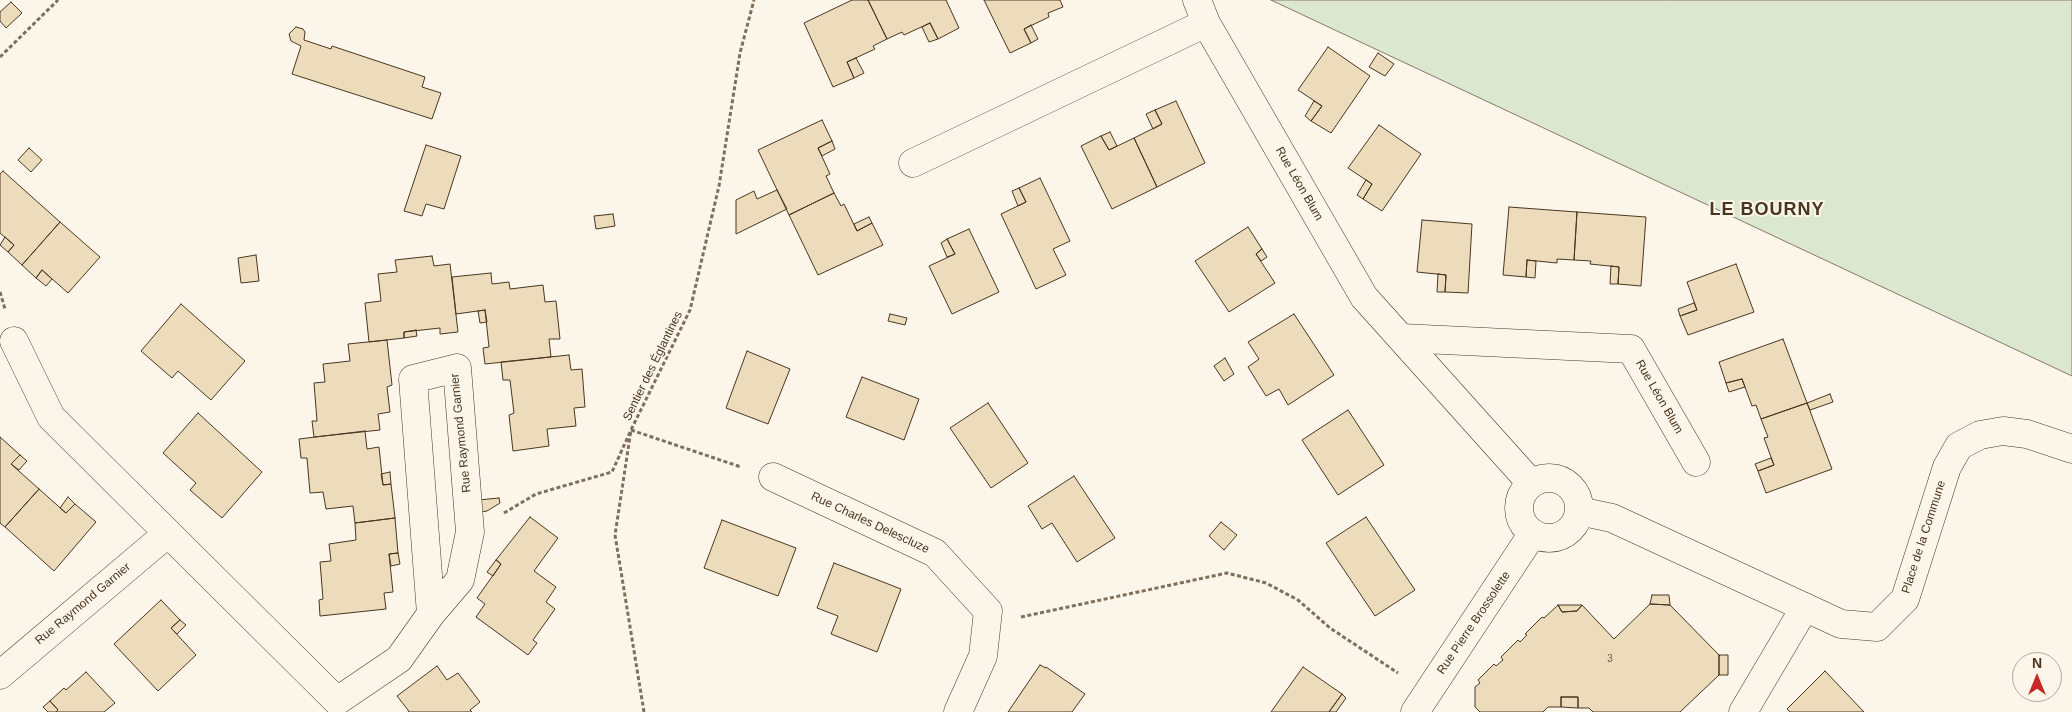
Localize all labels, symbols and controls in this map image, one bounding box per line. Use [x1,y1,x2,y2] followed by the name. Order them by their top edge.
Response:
[1272,145,1326,223] street label: Rue Léon Blum
[1708,199,1826,221] district label: LE BOURNY
[620,309,686,423] street label: Sentier des Églantines
[1632,358,1686,436] street label: Rue Léon Blum
[448,373,474,493] street label: Rue Raymond Garnier
[1899,479,1949,595] street label: Place de la Commune
[809,489,931,557] street label: Rue Charles Delescluze
[32,560,134,648] street label: Rue Raymond Garnier
[1434,569,1514,677] street label: Rue Pierre Brossolette
[2012,652,2062,702] north arrow
[1607,653,1613,665] house number: 3
[2032,655,2042,671] text: N

